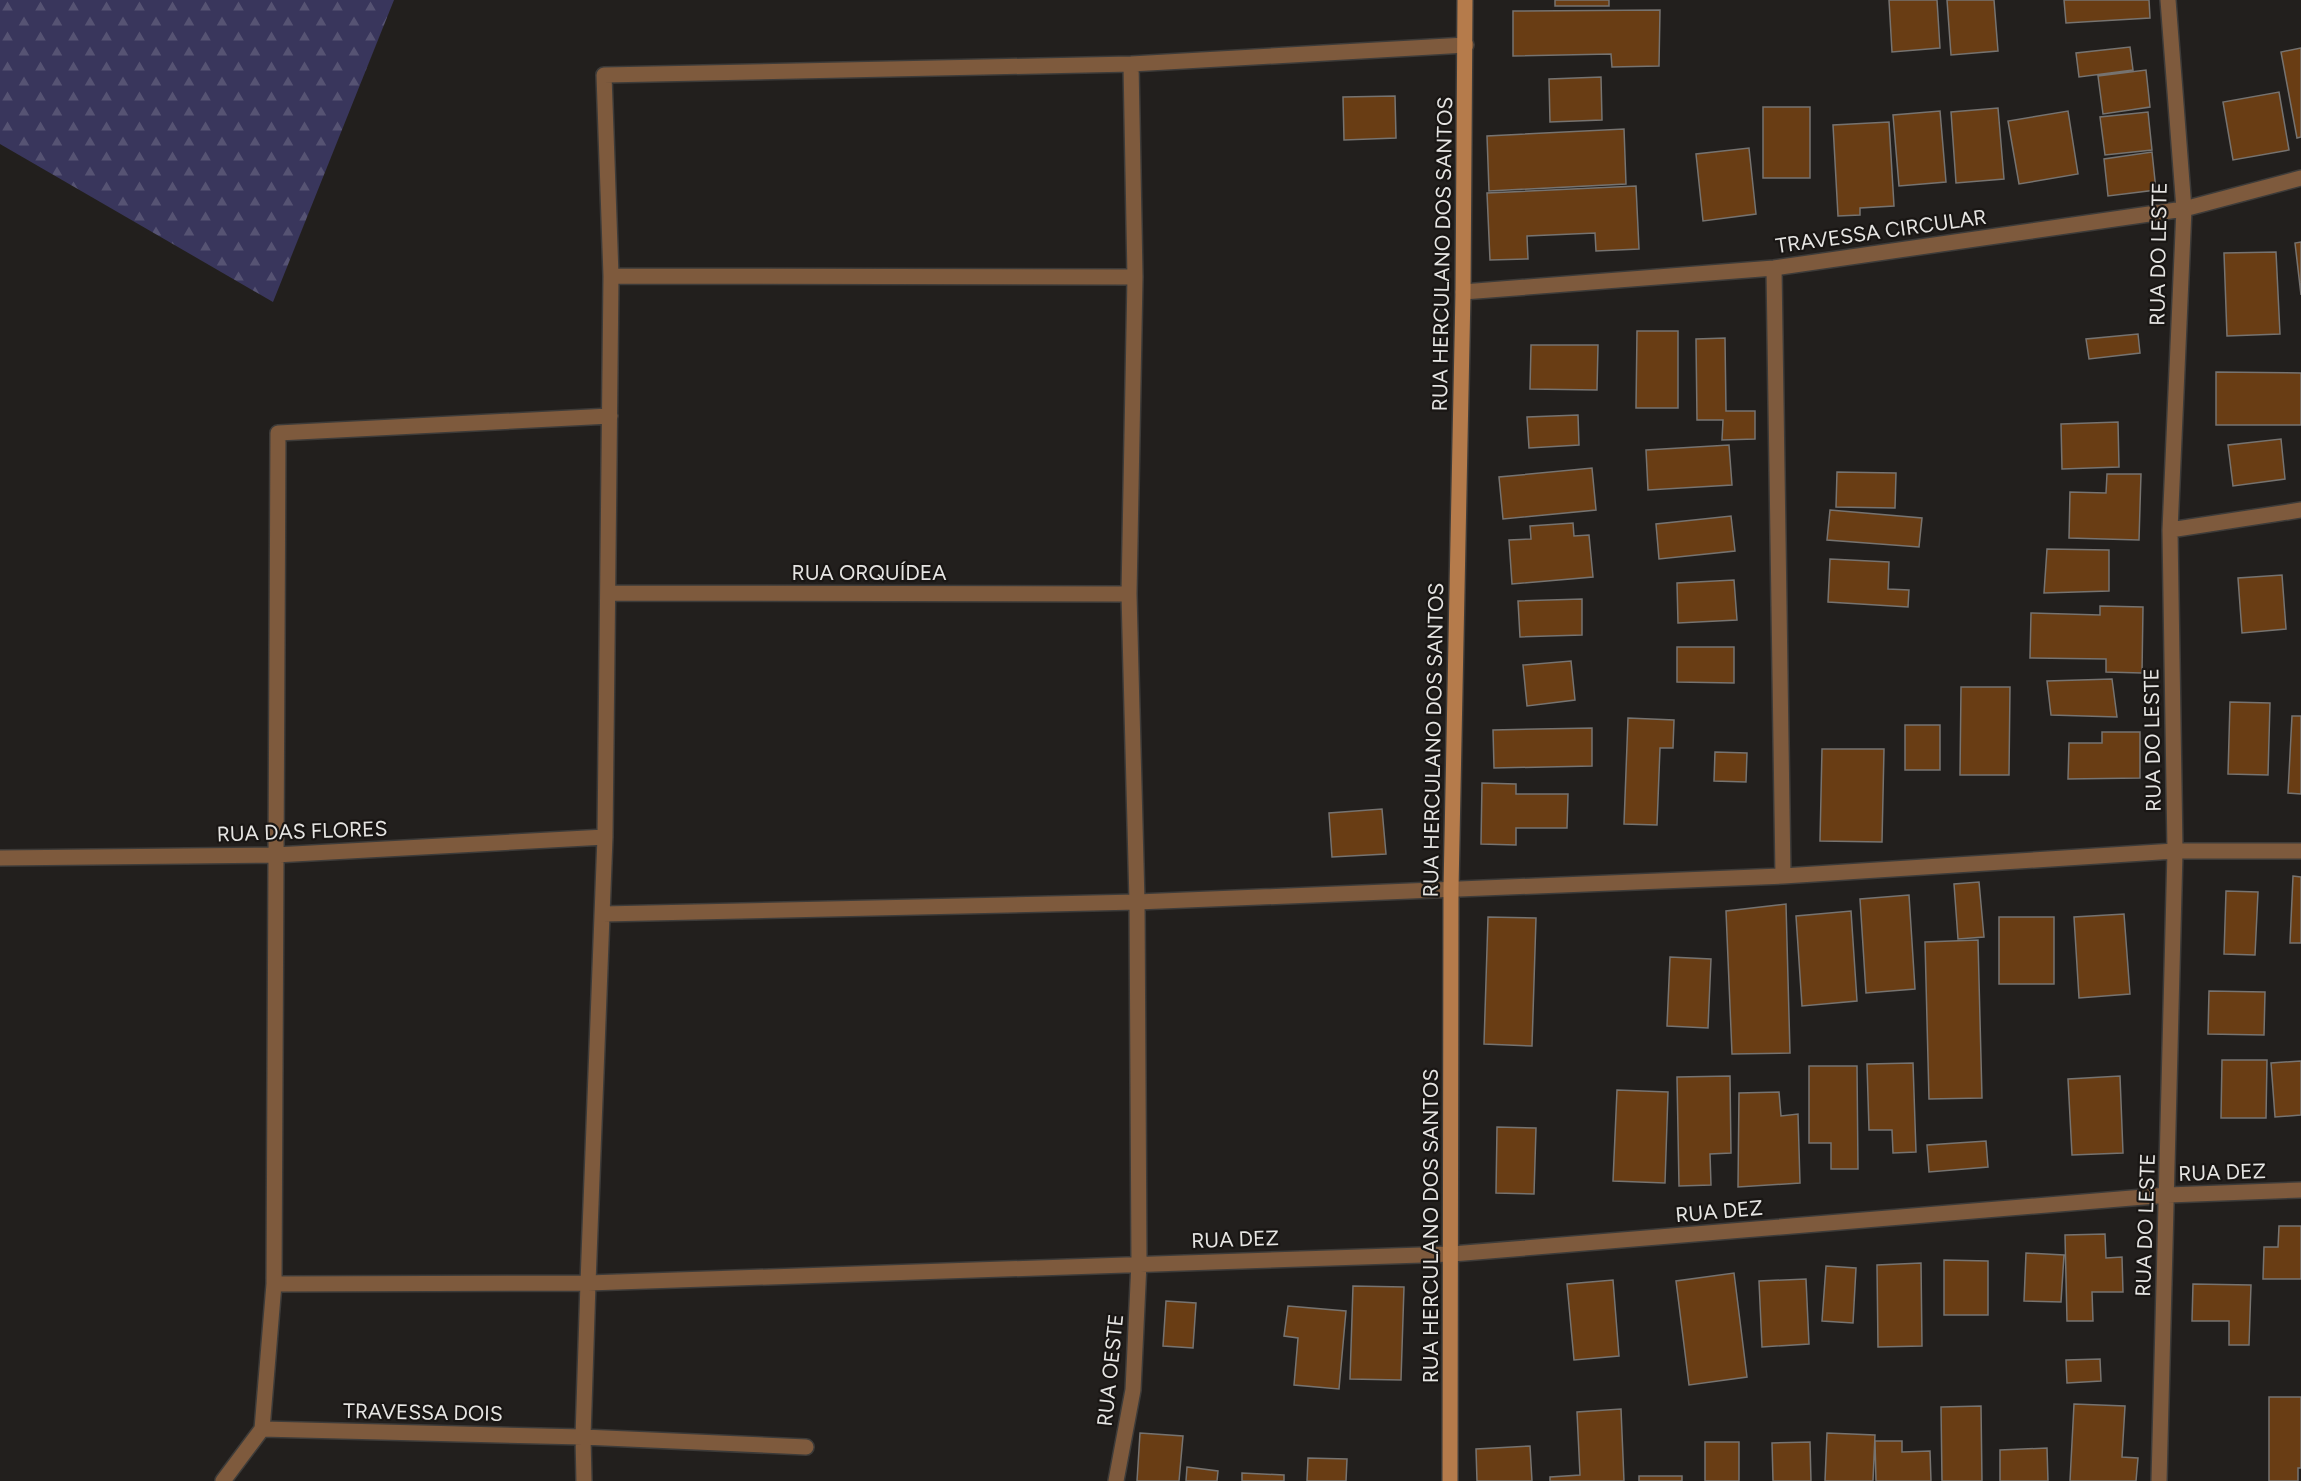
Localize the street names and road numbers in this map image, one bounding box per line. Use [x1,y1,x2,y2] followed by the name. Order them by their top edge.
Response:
[1427,97,1457,411] street label: RUA HERCULANO DOS SANTOS
[2144,182,2172,326] street label: RUA DO LESTE
[1774,204,1988,258] street label: TRAVESSA CIRCULAR
[792,560,946,585] street label: RUA ORQUÍDEA
[1418,583,1448,897] street label: RUA HERCULANO DOS SANTOS
[2138,668,2166,812] street label: RUA DO LESTE
[216,816,388,846] street label: RUA DAS FLORES
[1418,1069,1443,1383] street label: RUA HERCULANO DOS SANTOS
[2130,1153,2160,1297] street label: RUA DO LESTE
[2178,1158,2266,1186] street label: RUA DEZ
[1674,1195,1764,1227] street label: RUA DEZ
[1191,1225,1279,1253] street label: RUA DEZ
[1092,1312,1128,1428] street label: RUA OESTE
[343,1398,503,1426] street label: TRAVESSA DOIS

